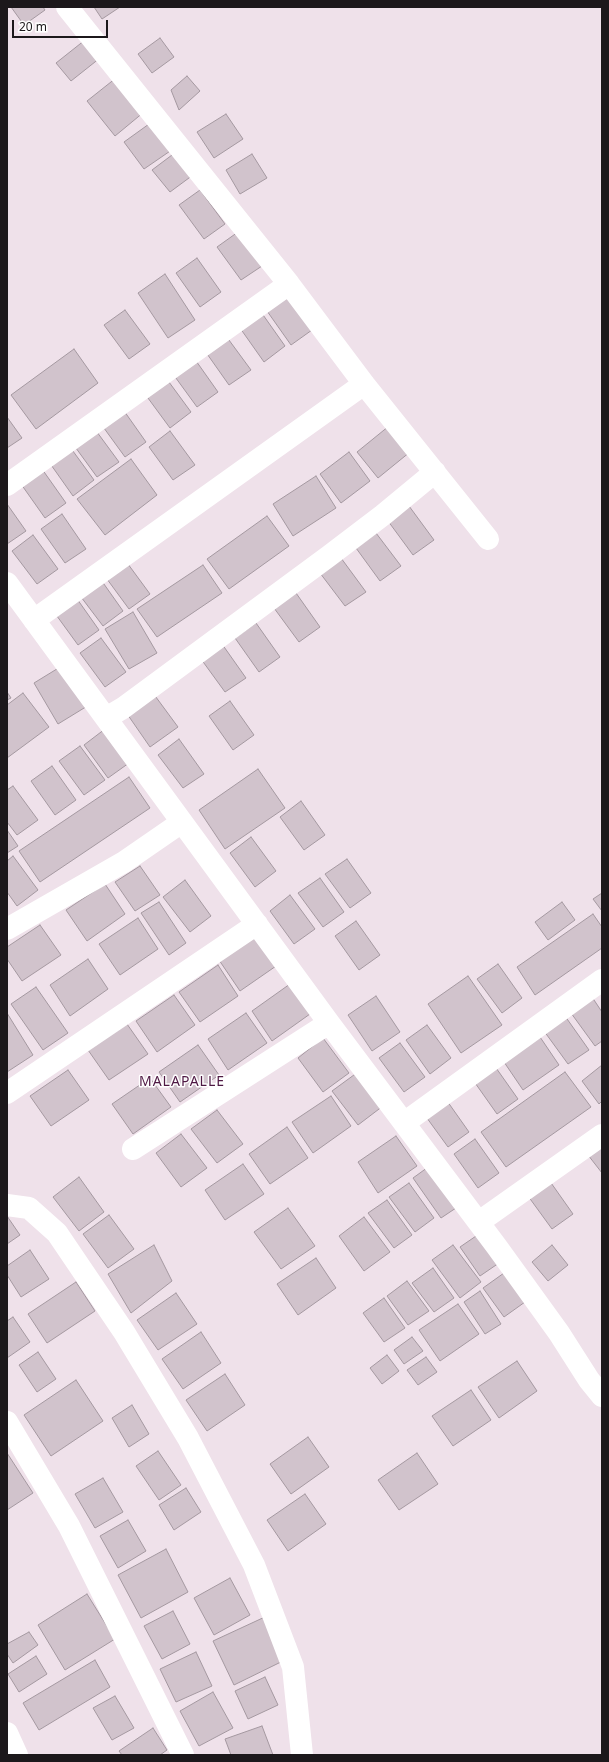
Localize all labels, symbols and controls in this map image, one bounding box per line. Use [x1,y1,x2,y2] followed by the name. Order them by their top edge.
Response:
[14,12,110,38] scale bar
[19,18,47,35] text: 20 m
[139,1074,225,1090] district label: MALAPALLE

